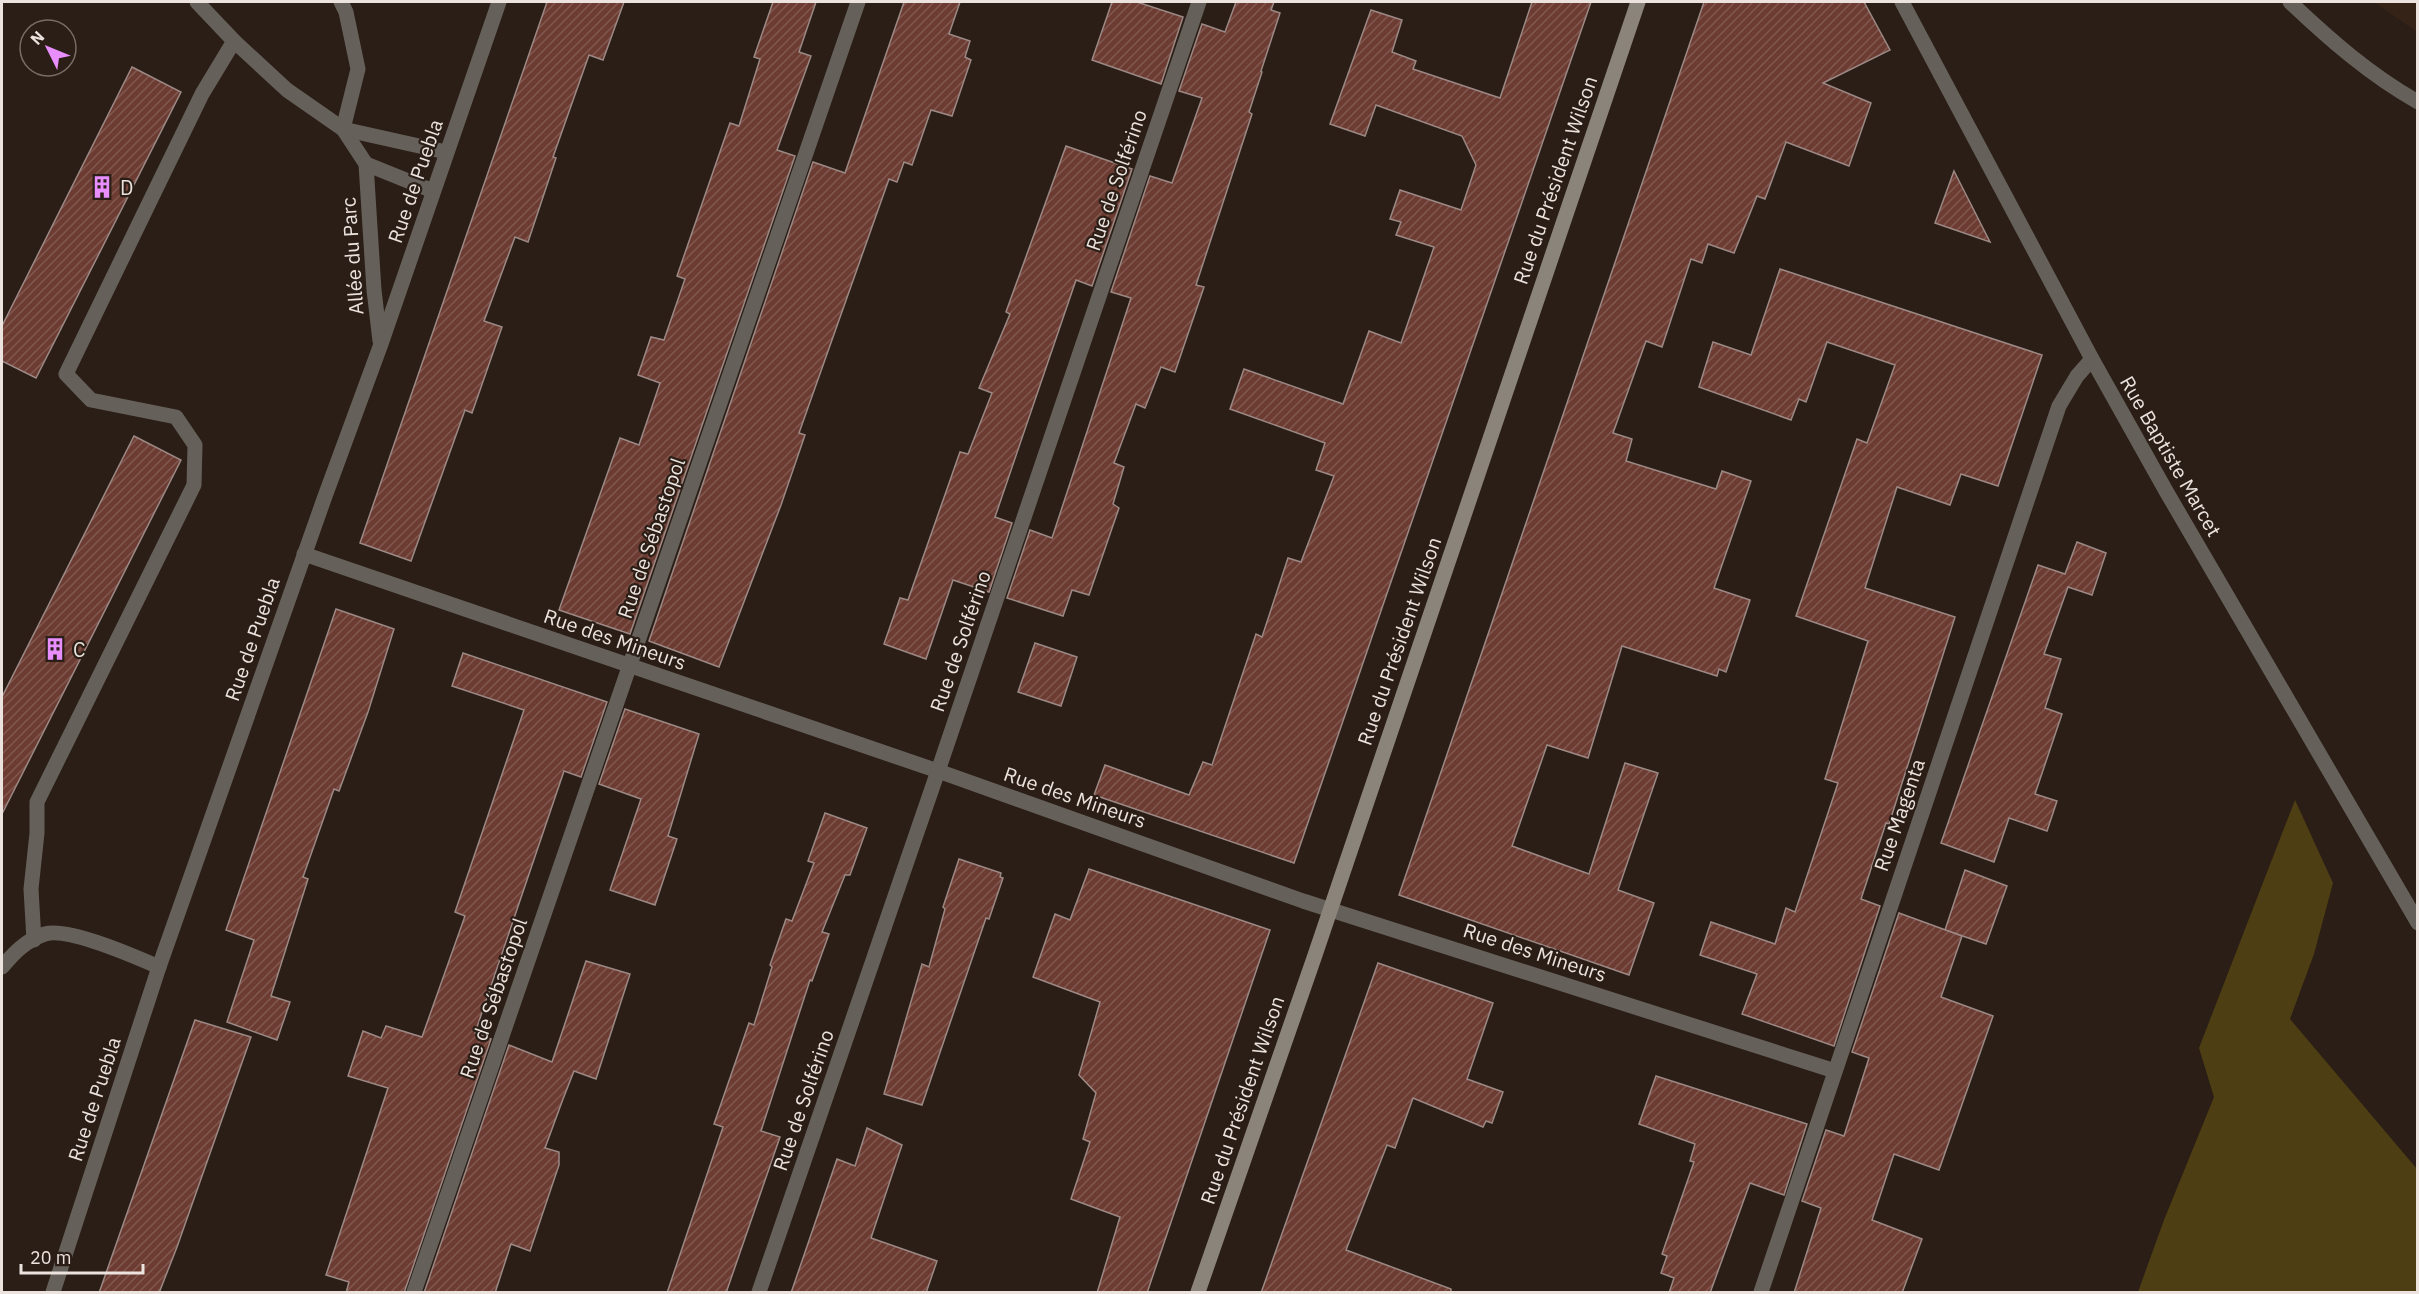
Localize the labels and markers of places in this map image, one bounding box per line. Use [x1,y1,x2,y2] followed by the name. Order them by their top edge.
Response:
[89,174,115,200] building icon: D
[120,174,133,201] place label: D
[42,636,68,662] building icon: C
[73,636,85,663] place label: C

